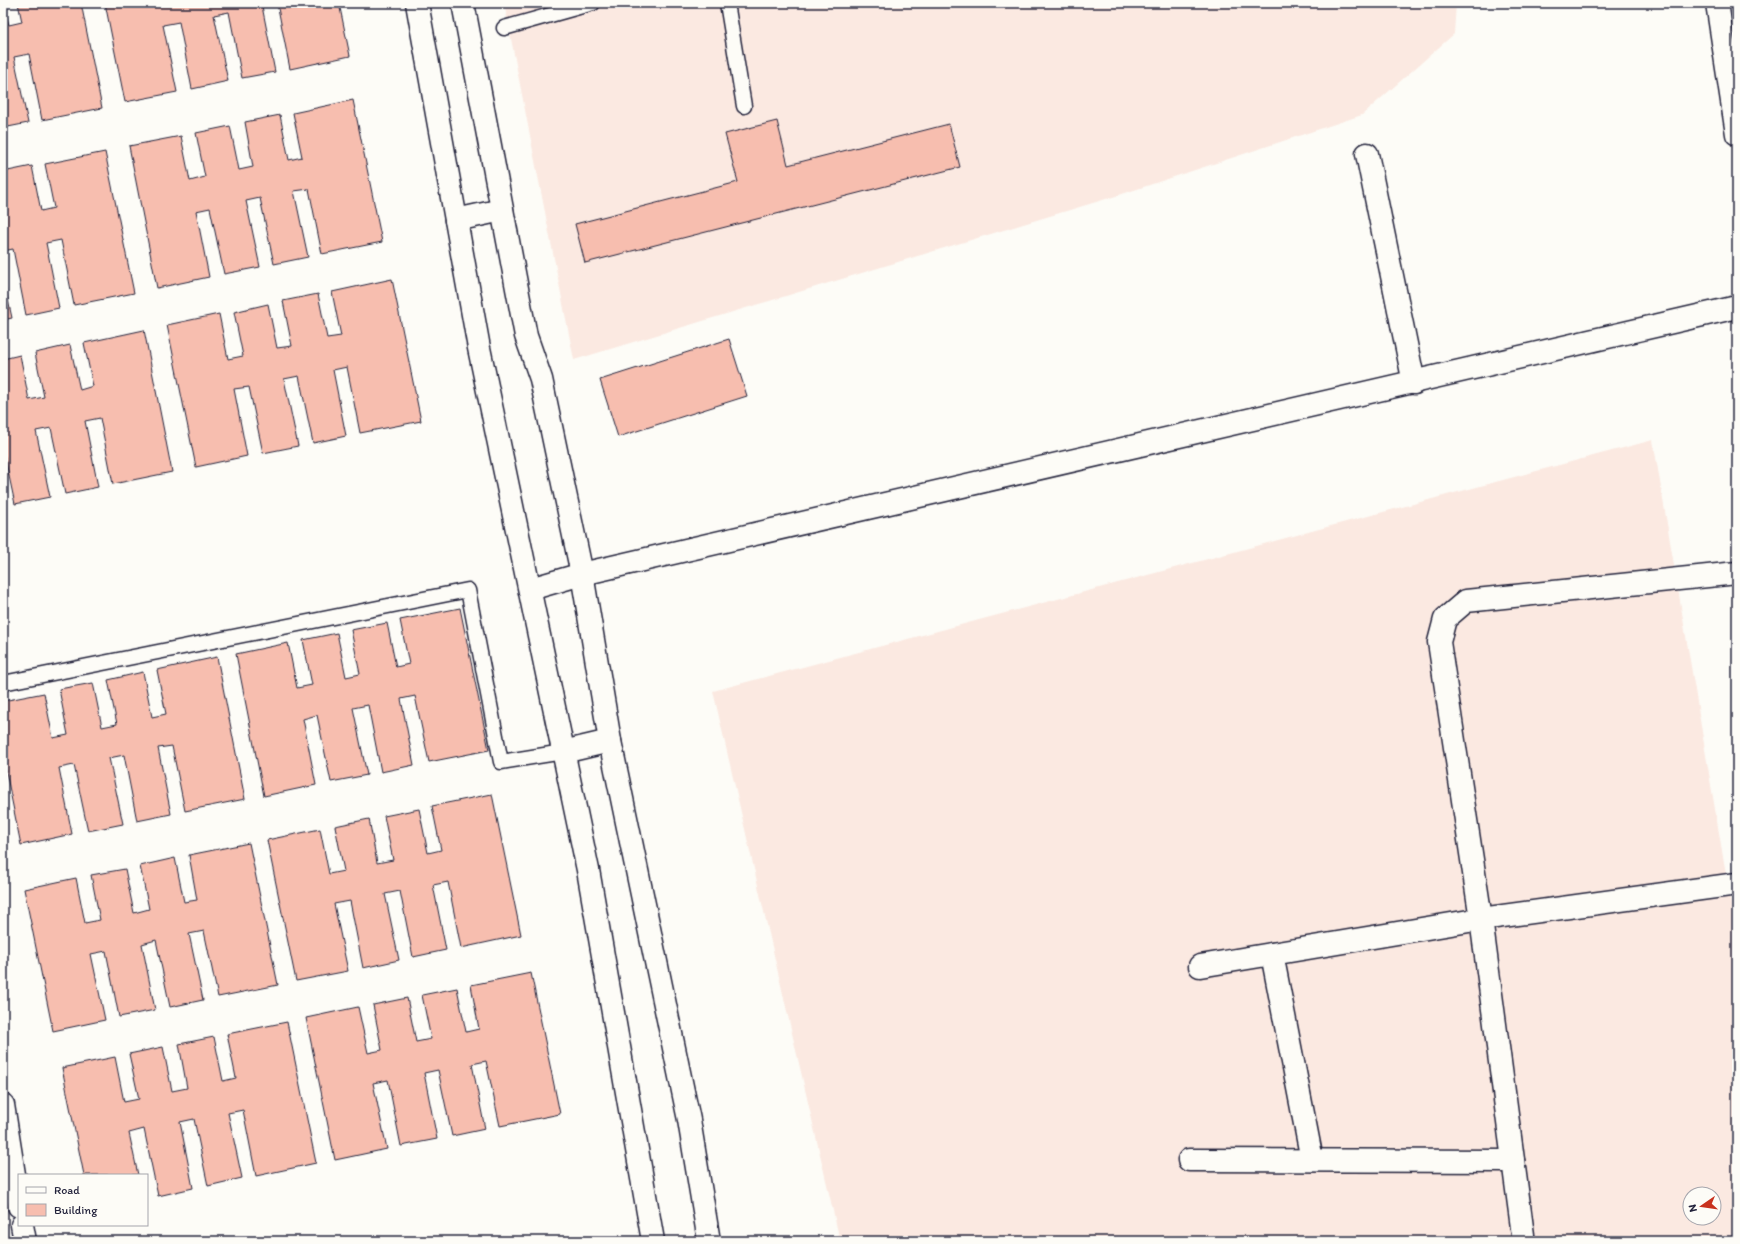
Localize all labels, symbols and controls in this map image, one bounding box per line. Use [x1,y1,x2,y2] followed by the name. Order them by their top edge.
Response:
[18,1174,148,1226] legend
[54,1183,80,1197] text: Road
[1682,1186,1722,1226] north arrow
[54,1203,98,1217] text: Building
[1686,1203,1700,1213] text: N

